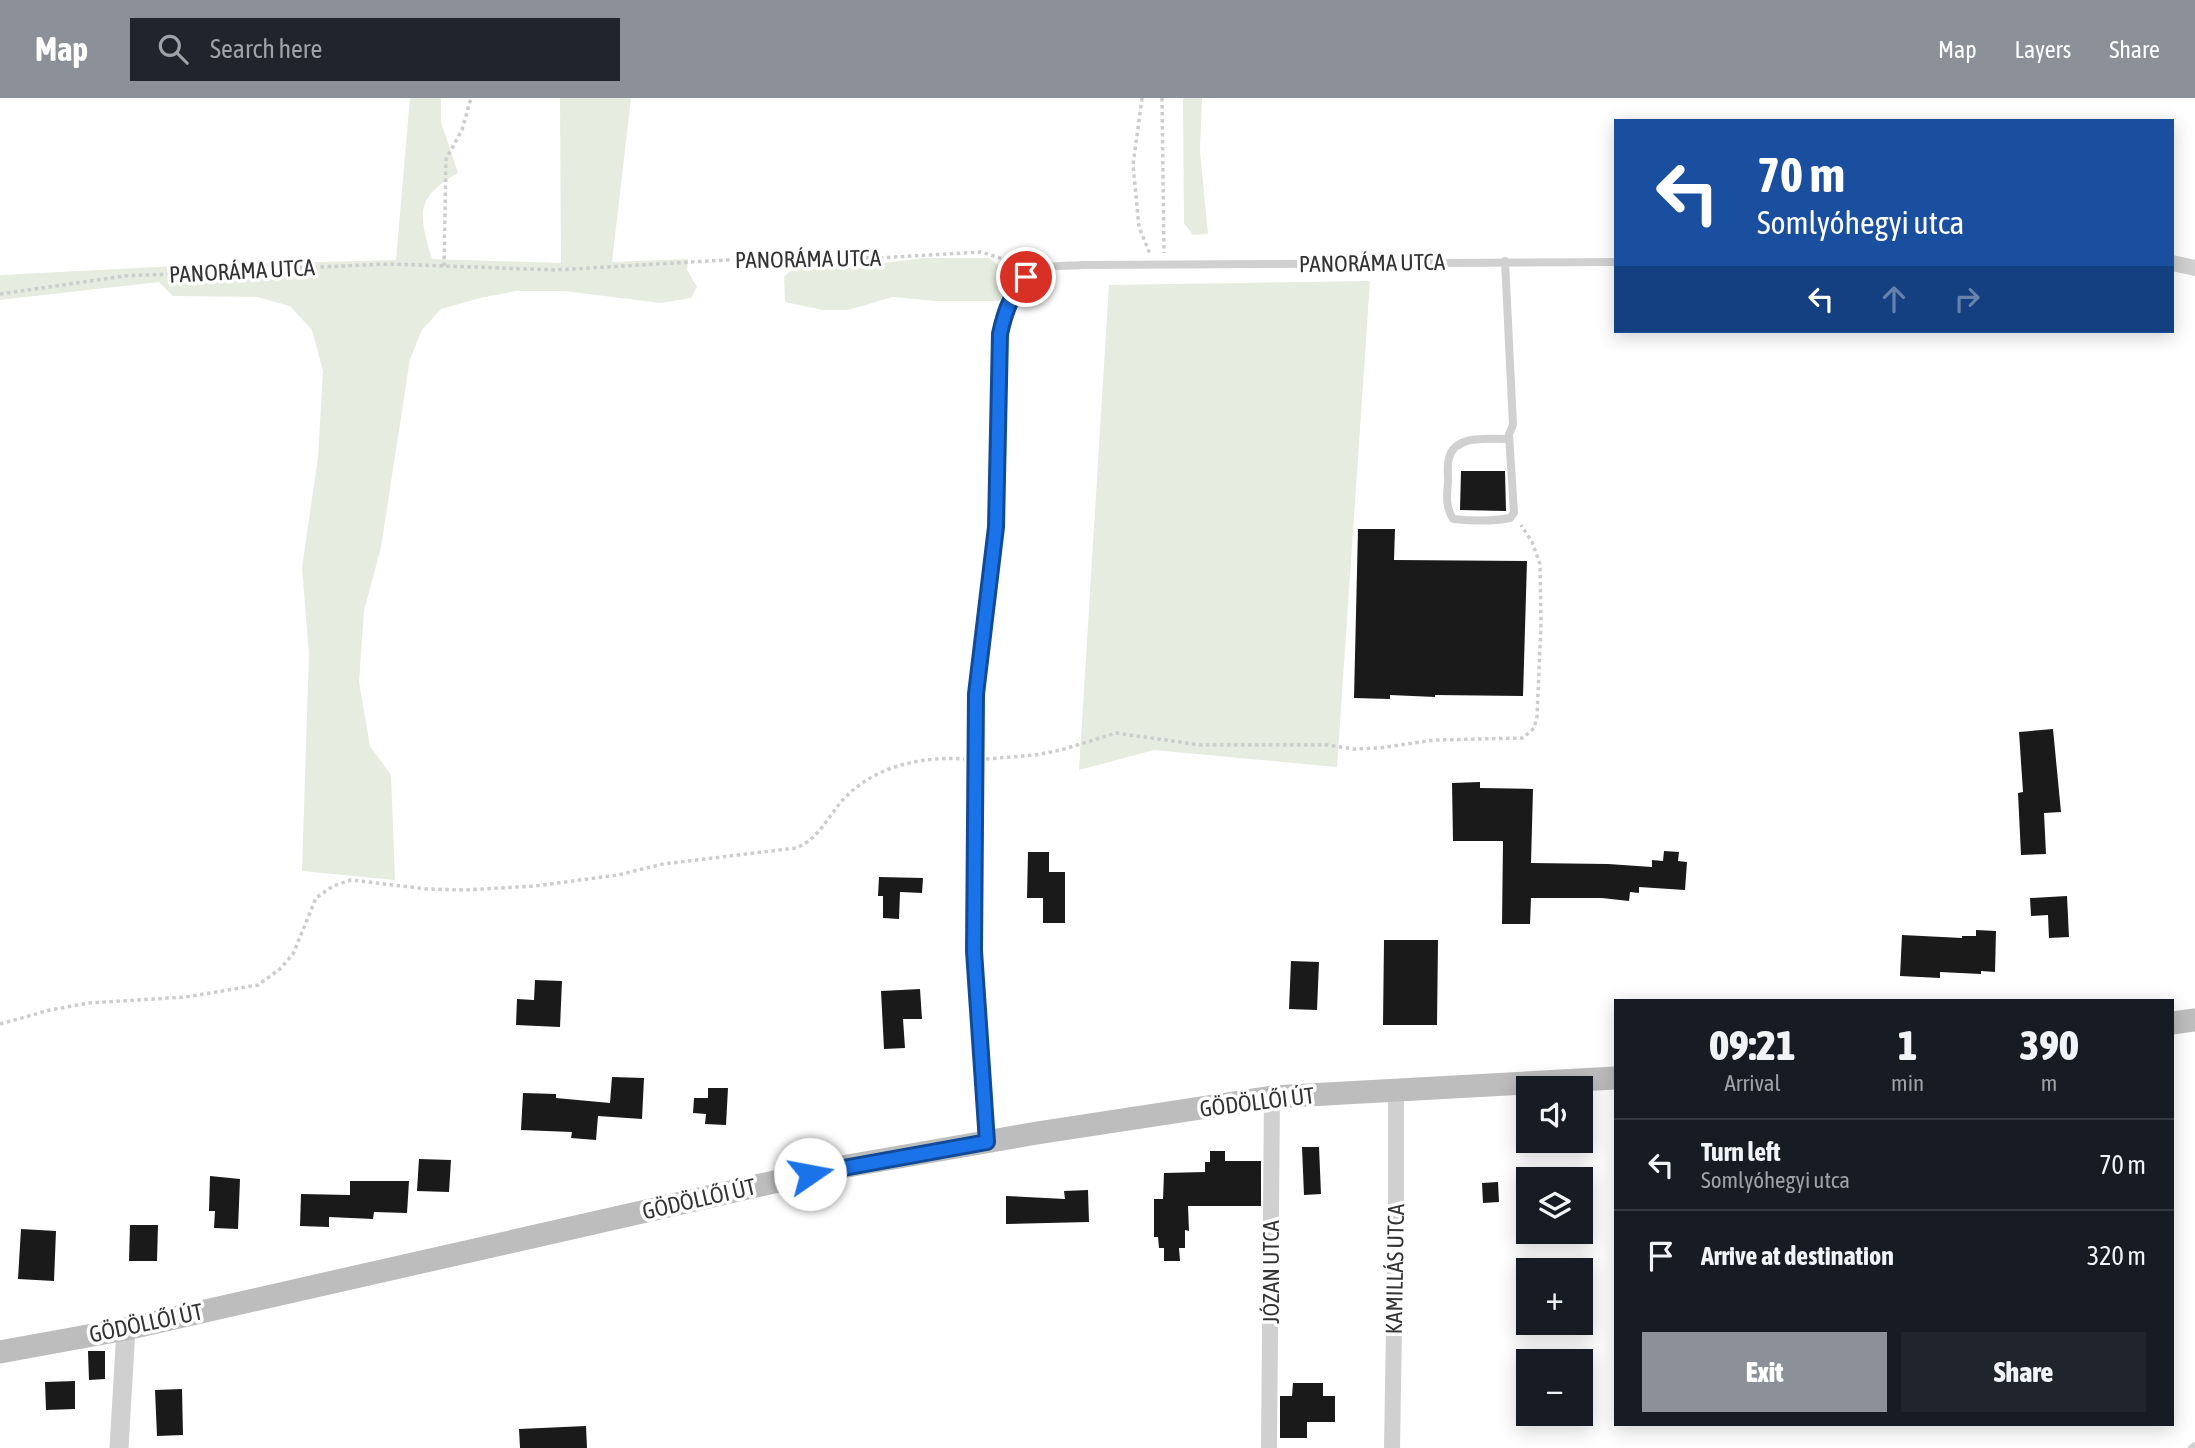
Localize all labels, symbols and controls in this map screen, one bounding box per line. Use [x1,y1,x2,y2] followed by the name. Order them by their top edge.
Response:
[130,18,620,81] search box
[35,30,88,68] text: Map
[154,30,192,68] icon: search
[210,34,322,64] text: Search here
[1938,36,1977,63] text: Map
[2015,36,2071,63] text: Layers
[2109,36,2160,63] text: Share
[1757,146,1845,202] text: 70 m
[1642,147,1733,238] icon: left
[1757,204,1964,241] text: Somlyóhegyi utca
[735,245,882,273] street label: PANORÁMA UTCA
[996,247,1056,307] pin
[1299,249,1446,277] street label: PANORÁMA UTCA
[168,254,316,288] street label: PANORÁMA UTCA
[1007,258,1045,296] icon: arrive
[1802,280,1840,318] icon: left
[1875,280,1913,318] icon: ahead
[1948,280,1986,318] icon: right
[1709,1021,1796,1069] text: 09:21
[1898,1021,1917,1069] text: 1
[2019,1021,2079,1069] text: 390
[1724,1070,1781,1096] text: Arrival
[1891,1070,1924,1096] text: min
[2041,1070,2057,1096] text: m
[1516,1076,1593,1426] map controls
[1516,1076,1593,1153] button: sound
[1198,1082,1316,1122] street label: GÖDÖLLŐI ÚT
[773,1137,847,1211] position arrow
[1701,1137,1781,1167] text: Turn left
[1642,1146,1680,1184] icon: left
[2099,1150,2146,1180] text: 70 m
[1516,1167,1593,1244] button: layers
[1701,1167,1850,1193] text: Somlyóhegyi utca
[640,1173,758,1225] street label: GÖDÖLLŐI ÚT
[1381,1203,1409,1334] street label: KAMILLÁS UTCA
[1258,1220,1284,1324] street label: JÓZAN UTCA
[1642,1237,1680,1275] icon: arrive
[1701,1241,1894,1271] text: Arrive at destination
[2087,1241,2146,1271] text: 320 m
[1516,1258,1593,1335] button: +
[87,1298,205,1348] street label: GÖDÖLLŐI ÚT
[1642,1332,1887,1412] button: Exit
[1901,1332,2146,1412] button: Share
[1516,1349,1593,1426] button: −

